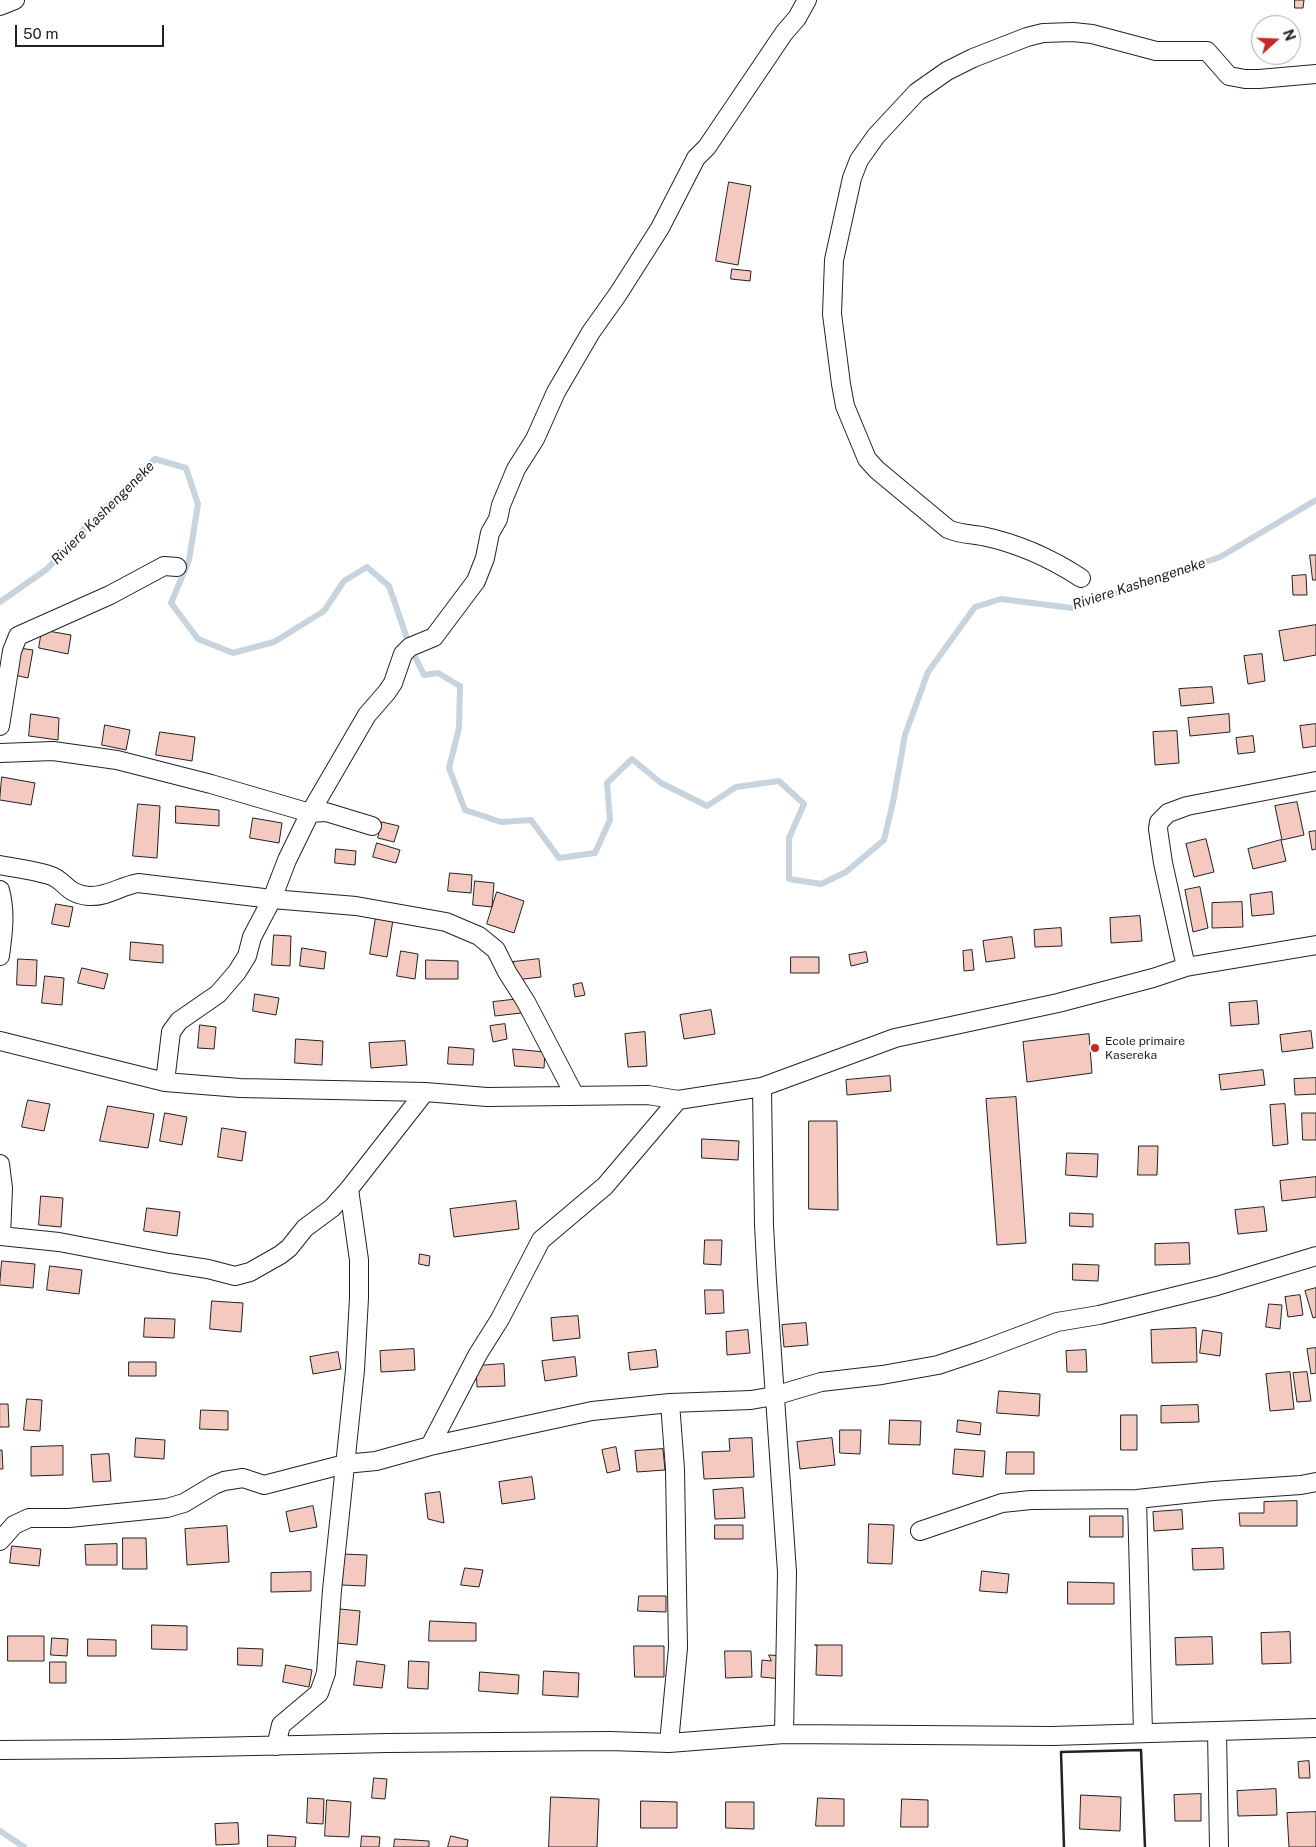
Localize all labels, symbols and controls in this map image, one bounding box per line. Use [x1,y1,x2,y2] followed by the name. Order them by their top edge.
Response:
[18,15,166,47] scale bar
[1251,15,1301,65] north arrow
[23,25,58,42] text: 50 m
[1280,27,1299,43] text: N
[48,458,158,568] water label: Riviere Kashengeneke
[1070,555,1208,613] water label: Riviere Kashengeneke
[1105,1034,1185,1062] place label: Ecole primaire Kasereka
[1089,1042,1101,1054] marker: Ecole primaire Kasereka

